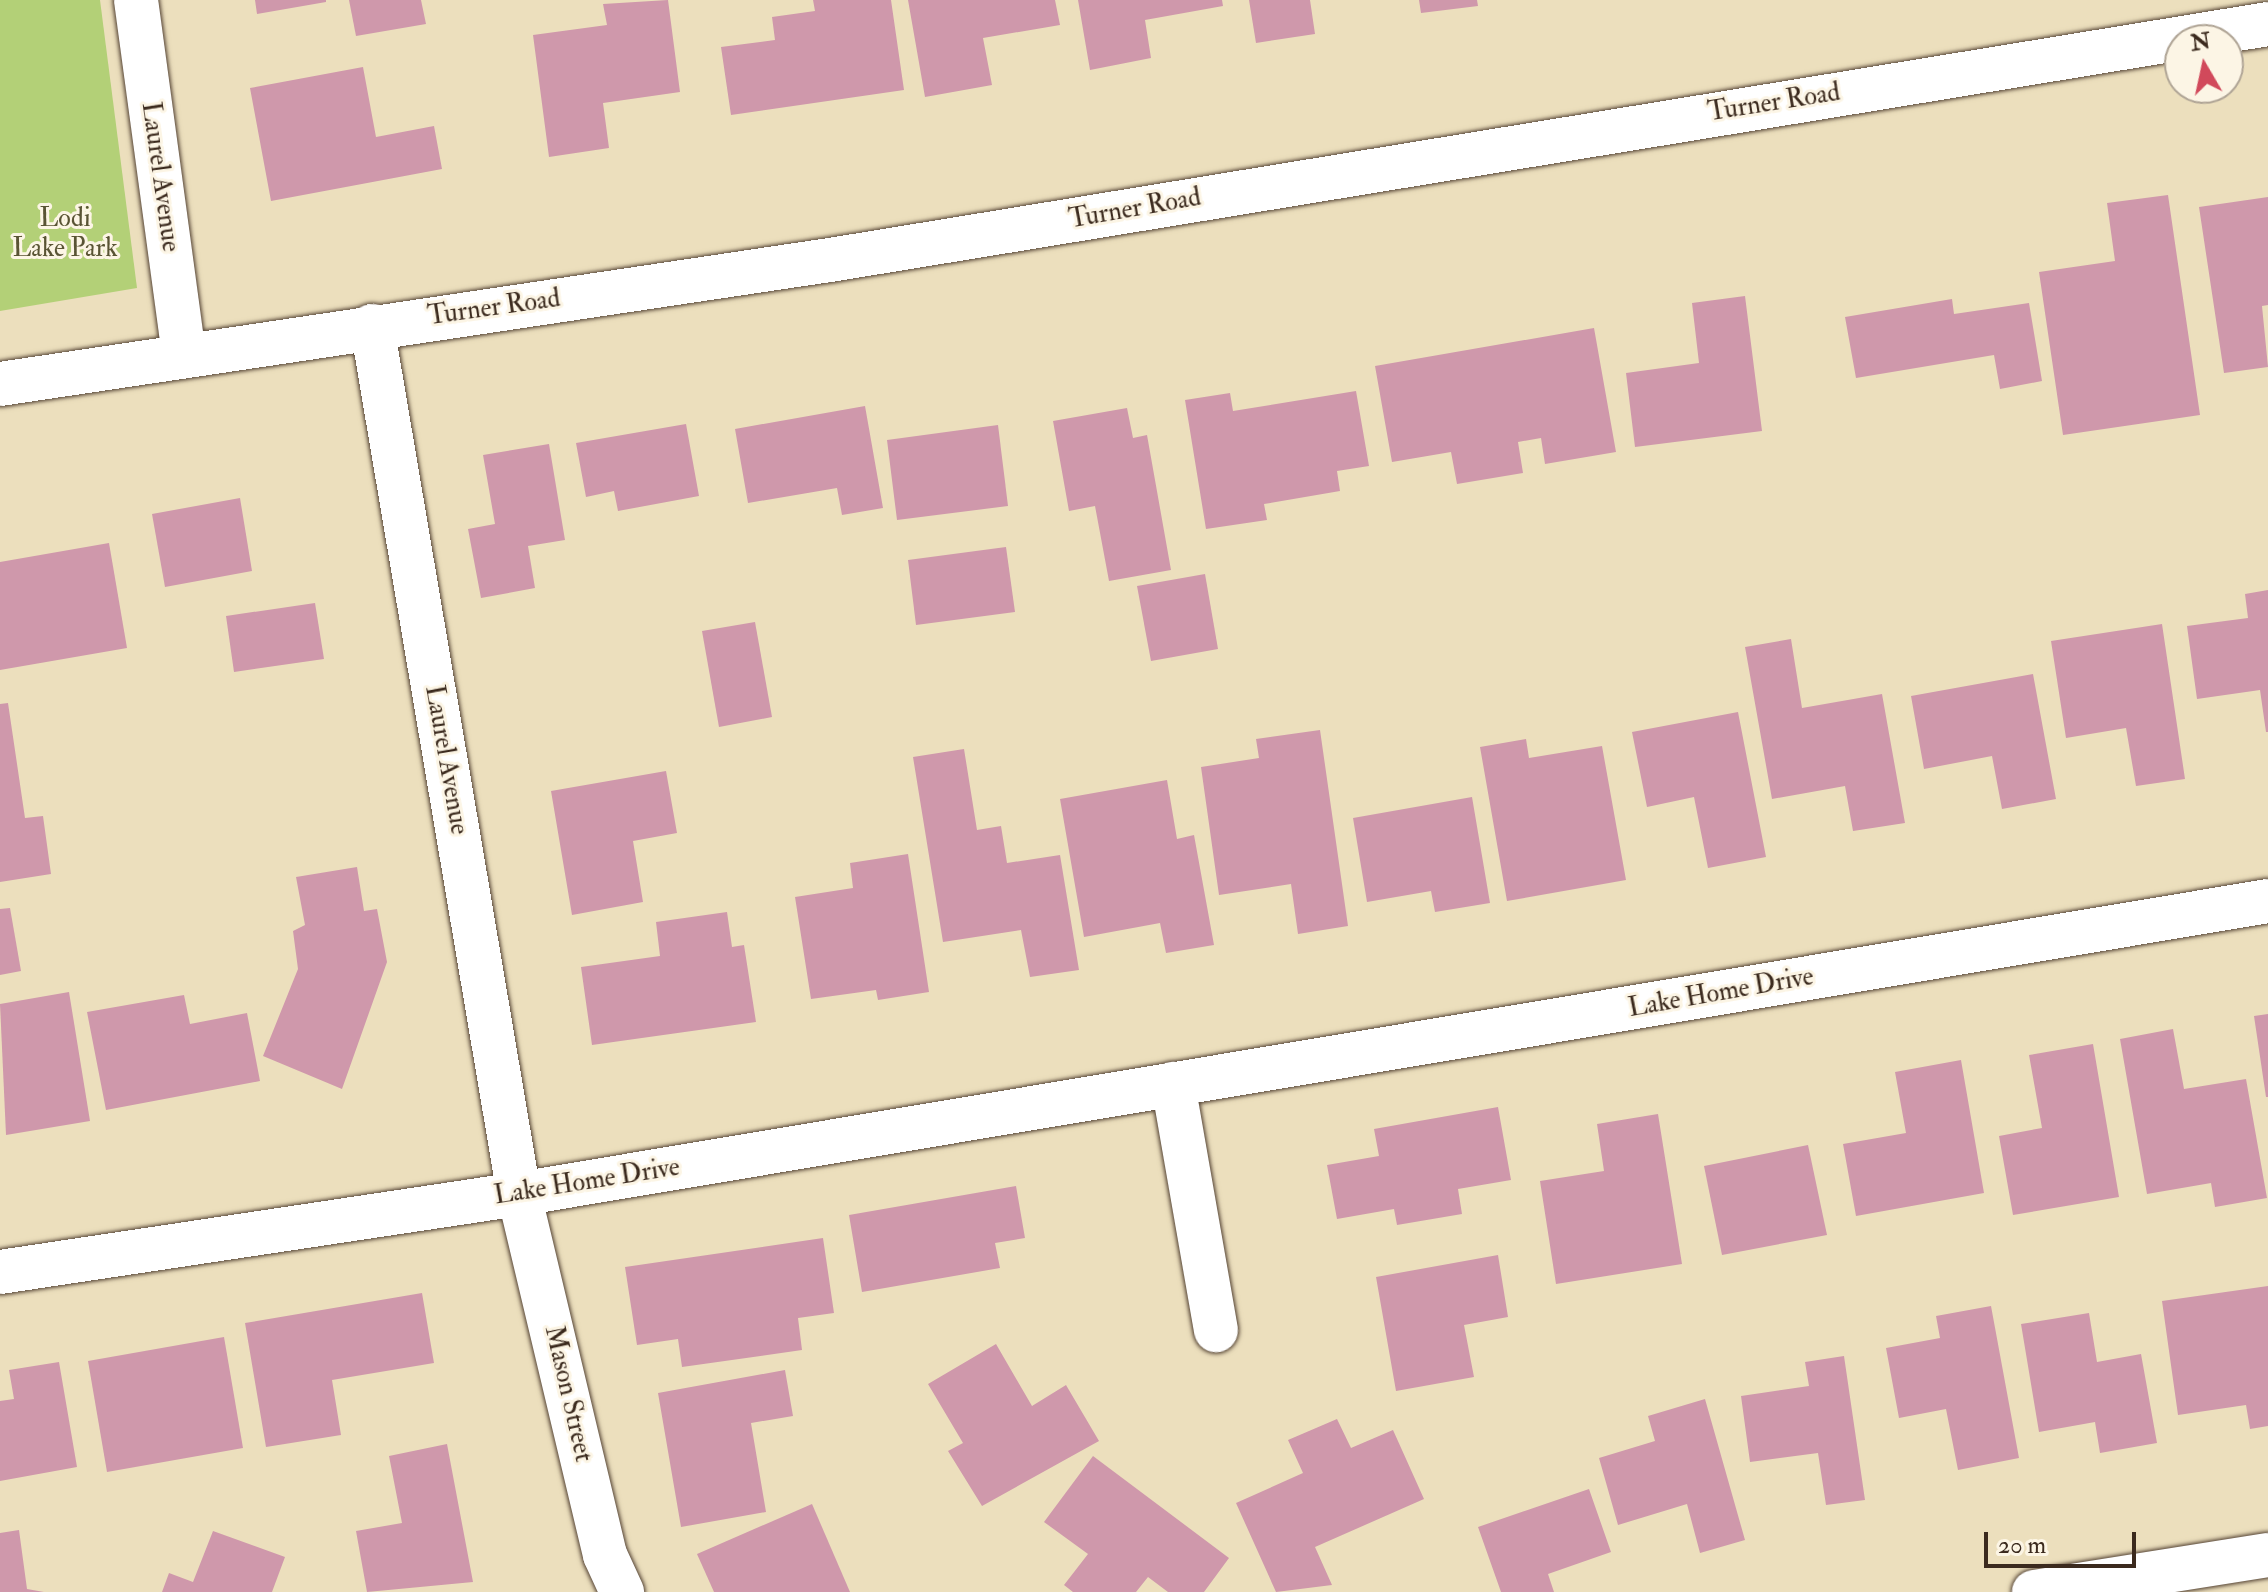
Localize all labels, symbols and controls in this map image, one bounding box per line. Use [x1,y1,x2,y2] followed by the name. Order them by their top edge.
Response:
[2164,24,2244,104] north arrow
[2189,27,2212,58] text: N
[1706,77,1842,129] street label: Turner Road
[134,100,186,254] street label: Laurel Avenue
[1067,182,1203,236] street label: Turner Road
[12,203,118,264] park label: Lodi Lake Park
[426,283,562,333] street label: Turner Road
[418,683,474,837] street label: Laurel Avenue
[1626,961,1816,1025] street label: Lake Home Drive
[492,1152,682,1212] street label: Lake Home Drive
[537,1323,599,1465] street label: Mason Street
[1988,1516,2140,1566] scale bar
[1998,1530,2046,1561] text: 20 m

